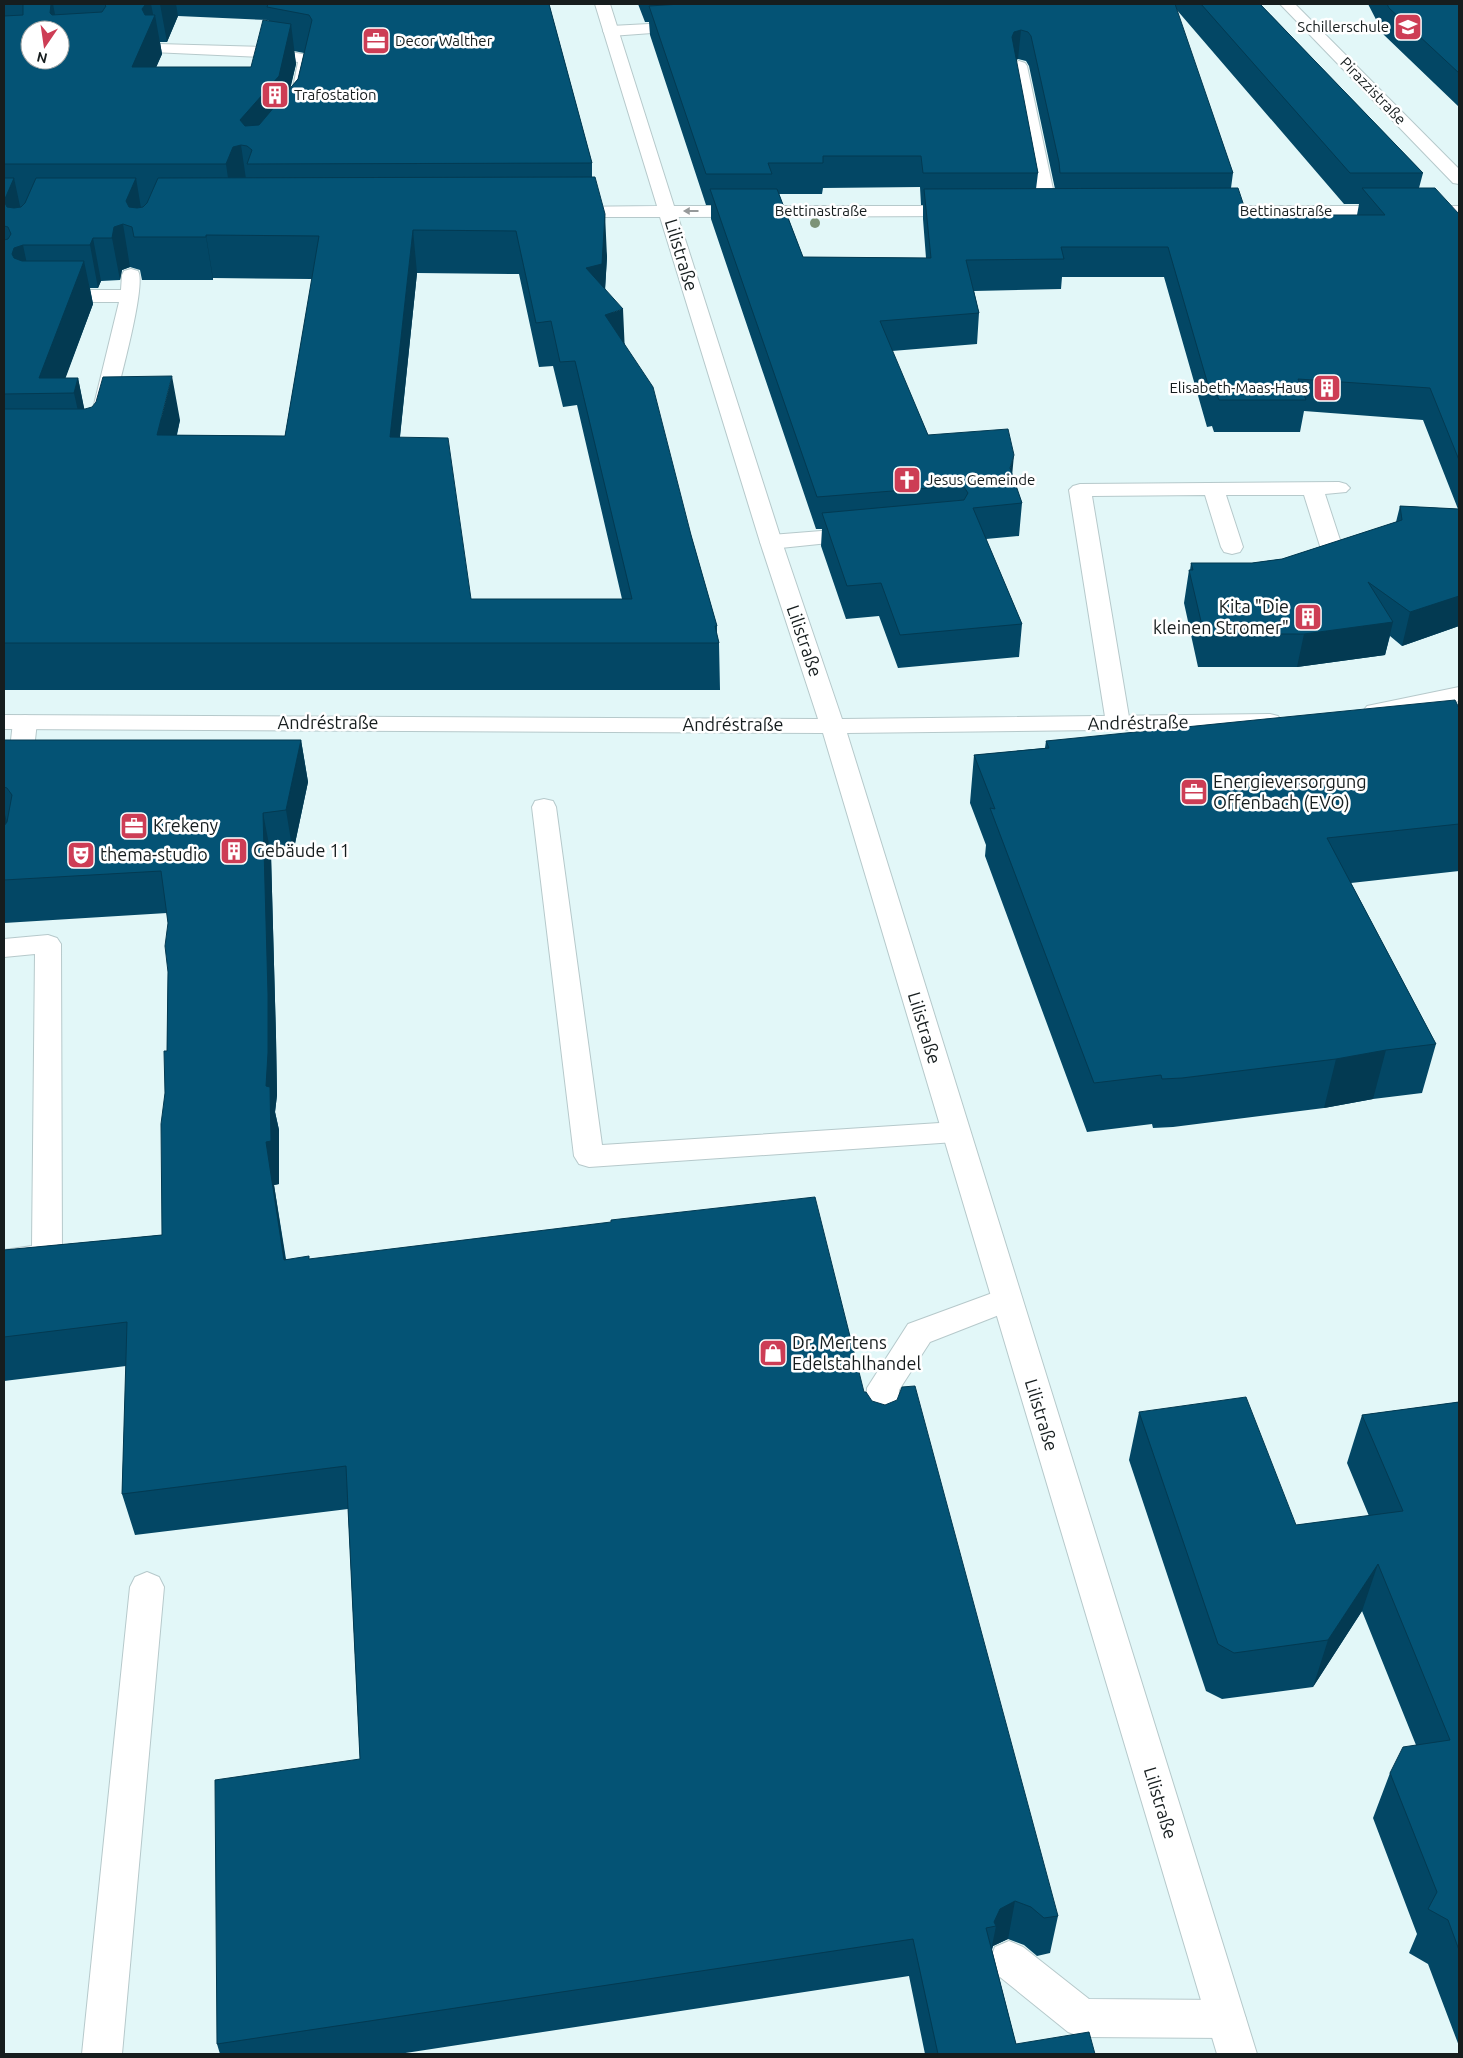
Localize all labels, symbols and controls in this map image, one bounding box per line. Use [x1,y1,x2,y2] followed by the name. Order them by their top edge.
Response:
[1393,12,1423,42] school or university icon: Schillerschule
[1297,18,1389,35] place label: Schillerschule
[20,20,70,70] north arrow
[361,26,391,56] office icon: Decor Walther
[395,32,493,49] place label: Decor Walther
[35,49,49,67] text: N
[1337,54,1410,128] street label: Pirazzistraße
[260,80,290,110] building icon: Trafostation
[294,86,377,103] place label: Trafostation
[775,202,867,219] street label: Bettinastraße
[1240,202,1332,219] street label: Bettinastraße
[682,207,698,215] one-way arrow
[662,216,702,293] street label: Lilistraße
[1312,373,1342,403] building icon: Elisabeth-Maas-Haus
[1169,379,1308,396] place label: Elisabeth-Maas-Haus
[892,465,922,495] church icon: Jesus Gemeinde
[926,471,1035,488] place label: Jesus Gemeinde
[1153,596,1289,637] place label: Kita "Die kleinen Stromer"
[783,602,827,679] street label: Lilistraße
[1293,602,1323,632] building icon: Kita "Die kleinen Stromer"
[1087,711,1189,733] street label: Andréstraße
[278,712,378,732] street label: Andréstraße
[683,714,783,734] street label: Andréstraße
[1213,771,1367,813] place label: Energieversorgung Offenbach (EVO)
[1179,777,1209,807] office icon: Energieversorgung Offenbach (EVO)
[119,811,149,841] office icon: Krekeny
[153,815,219,835] place label: Krekeny
[219,836,249,866] building icon: Gebäude 11
[66,840,96,870] theatre icon: thema-studio
[253,840,350,860] place label: Gebäude 11
[100,844,208,864] place label: thema-studio
[905,989,945,1066] street label: Lilistraße
[792,1332,921,1373] place label: Dr. Mertens Edelstahlhandel
[758,1338,788,1368] shop icon: Dr. Mertens Edelstahlhandel
[1022,1376,1062,1453] street label: Lilistraße
[1141,1764,1181,1841] street label: Lilistraße

